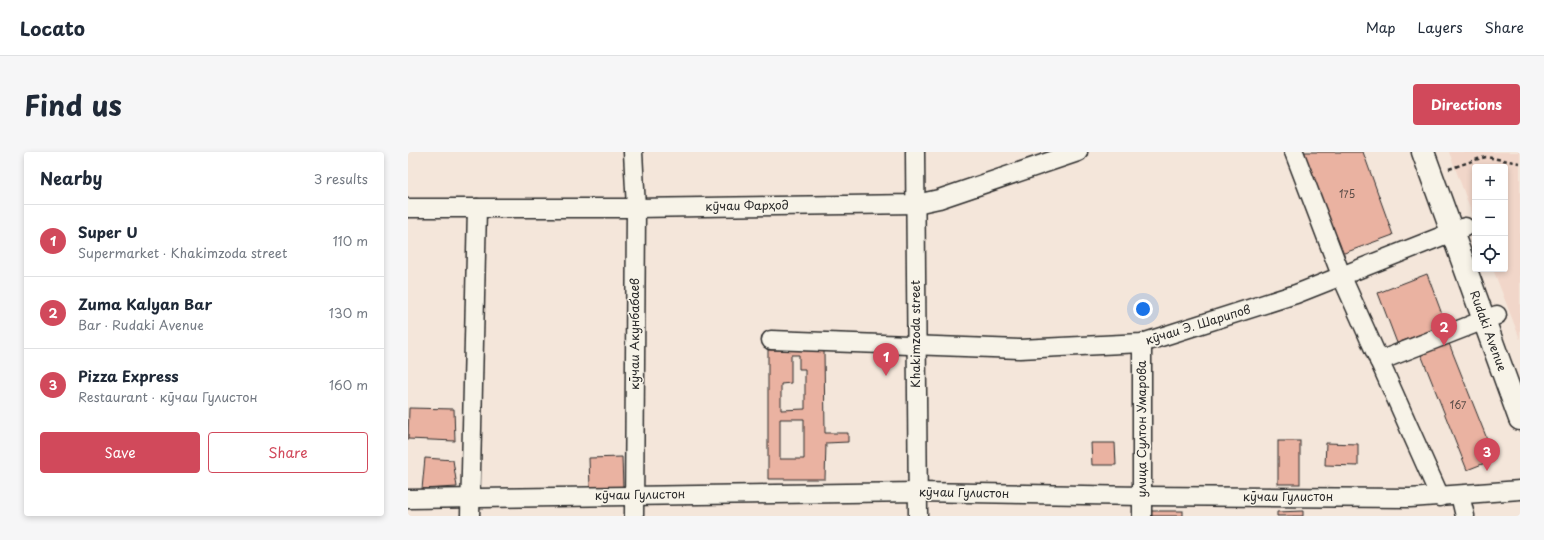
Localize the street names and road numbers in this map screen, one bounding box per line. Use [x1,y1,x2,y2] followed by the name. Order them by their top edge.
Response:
[705,195,789,215] street label: кӯчаи Фарҳод
[625,278,643,390] street label: кӯчаи Акунбабаев
[906,280,924,388] street label: Khakimzoda street
[1466,288,1512,374] street label: Rudaki Avenue
[1143,299,1253,349] street label: кӯчаи Э. Шарипов
[1132,360,1150,498] street label: улица Султон Умарова
[919,482,1009,502] street label: кӯчаи Гулистон
[595,484,685,504] street label: кӯчаи Гулистон
[1243,487,1333,505] street label: кӯчаи Гулистон

